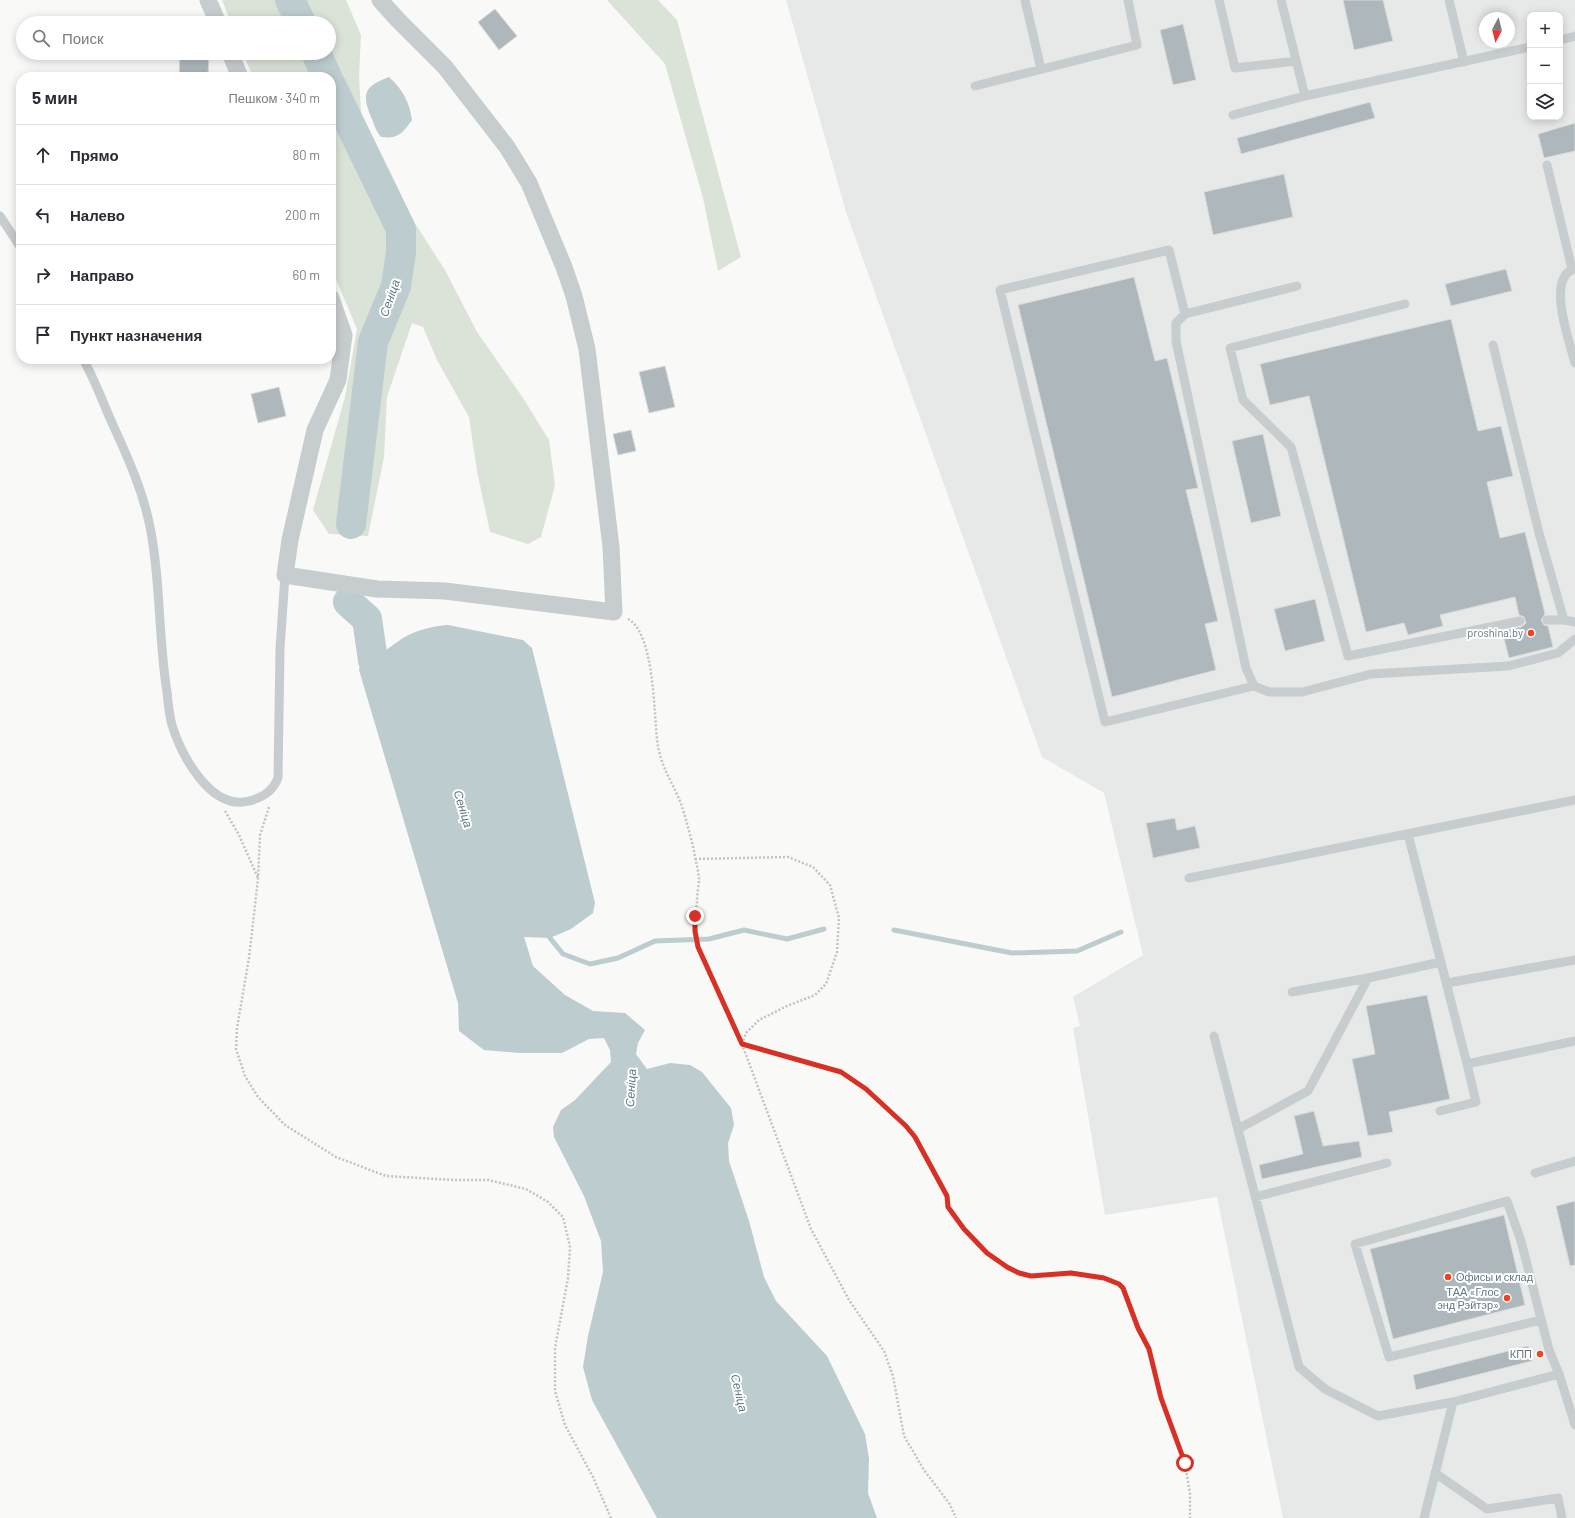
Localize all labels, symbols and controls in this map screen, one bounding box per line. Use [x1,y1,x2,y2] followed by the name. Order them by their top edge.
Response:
[1479,12,1515,48] north arrow
[1527,12,1563,120] map controls
[1527,12,1563,48] button: +
[16,16,336,60] search box
[30,27,52,49] icon: search
[62,29,104,47] text: Поиск
[1527,48,1563,84] button: −
[1527,84,1563,120] button: layers
[32,87,78,107] text: 5 мин
[229,90,320,106] text: Пешком · 340 m
[32,144,54,166] icon: ahead
[70,146,119,164] text: Прямо
[293,147,320,163] text: 80 m
[32,204,54,226] icon: left
[70,206,125,224] text: Налево
[285,207,320,223] text: 200 m
[32,264,54,286] icon: right
[70,266,134,284] text: Направо
[293,267,320,283] text: 60 m
[376,277,403,318] water label: Сеніца
[32,324,54,346] icon: arrive
[70,326,202,344] text: Пункт назначения
[1467,626,1523,639] place label: proshina.by
[1526,628,1536,638] marker: proshina.by
[451,788,476,830] water label: Сеніца
[686,907,704,925] route end
[622,1068,639,1107] water label: Сеніца
[1456,1270,1534,1283] place label: Офисы и склад
[1443,1272,1453,1282] marker: Офисы и склад
[1437,1285,1499,1311] place label: ТАА «Глос энд Рэйтэр»
[1502,1293,1512,1303] marker: ТАА «Глос энд Рэйтэр»
[1510,1347,1532,1360] place label: КПП
[1535,1349,1545,1359] marker: КПП
[728,1373,751,1414] water label: Сеніца
[1176,1454,1194,1472] route start

